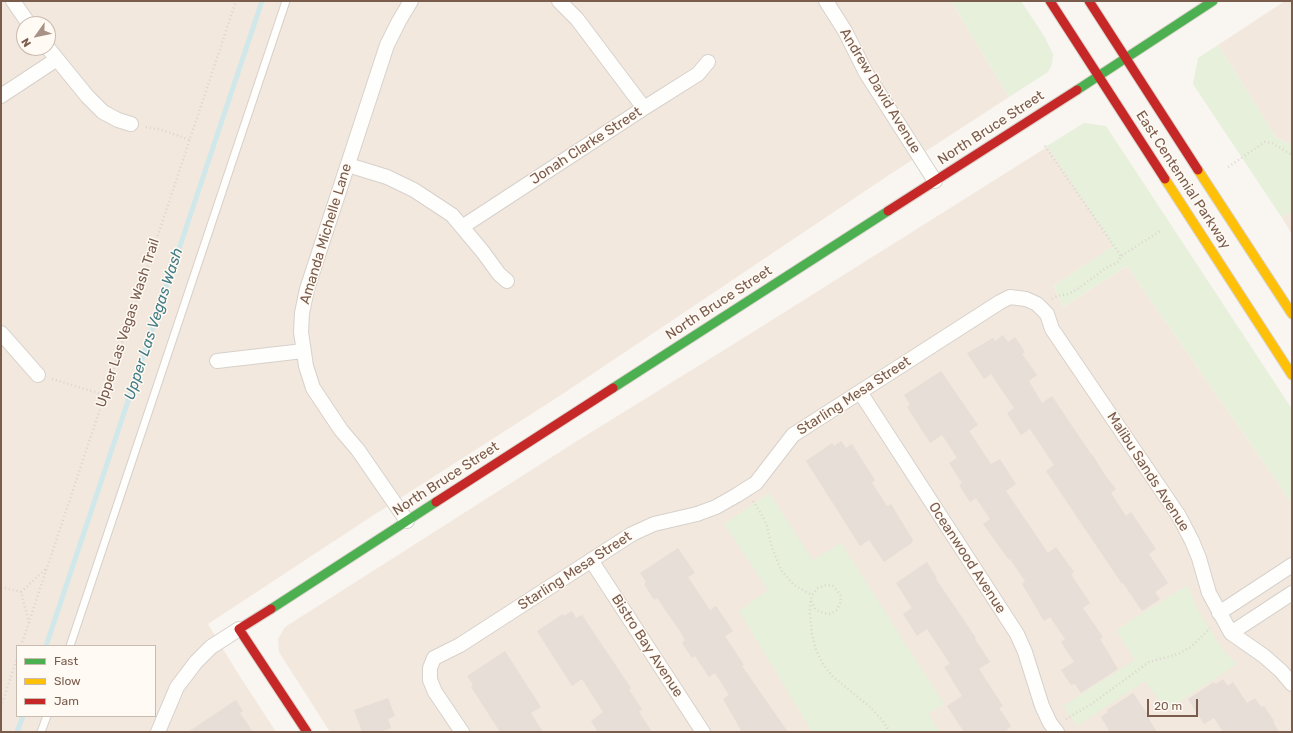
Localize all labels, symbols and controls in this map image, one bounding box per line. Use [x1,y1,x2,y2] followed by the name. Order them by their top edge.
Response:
[16,16,56,56] north arrow
[836,25,924,157] street label: Andrew David Avenue
[19,35,34,49] text: N
[935,87,1047,169] street label: North Bruce Street
[527,104,645,188] street label: Jonah Clarke Street
[1132,108,1234,252] street label: East Centennial Parkway
[297,162,355,306] street label: Amanda Michelle Lane
[93,236,163,410] street label: Upper Las Vegas Wash Trail
[121,246,187,402] water label: Upper Las Vegas Wash
[663,262,775,344] street label: North Bruce Street
[794,353,914,439] street label: Starling Mesa Street
[1103,409,1193,535] street label: Malibu Sands Avenue
[390,438,502,520] street label: North Bruce Street
[925,499,1009,617] street label: Oceanwood Avenue
[515,528,635,614] street label: Starling Mesa Street
[608,591,686,701] street label: Bistro Bay Avenue
[16,645,156,717] legend
[54,654,78,668] text: Fast
[54,674,81,688] text: Slow
[1149,691,1200,717] scale bar
[54,694,79,708] text: Jam
[1154,699,1182,713] text: 20 m

